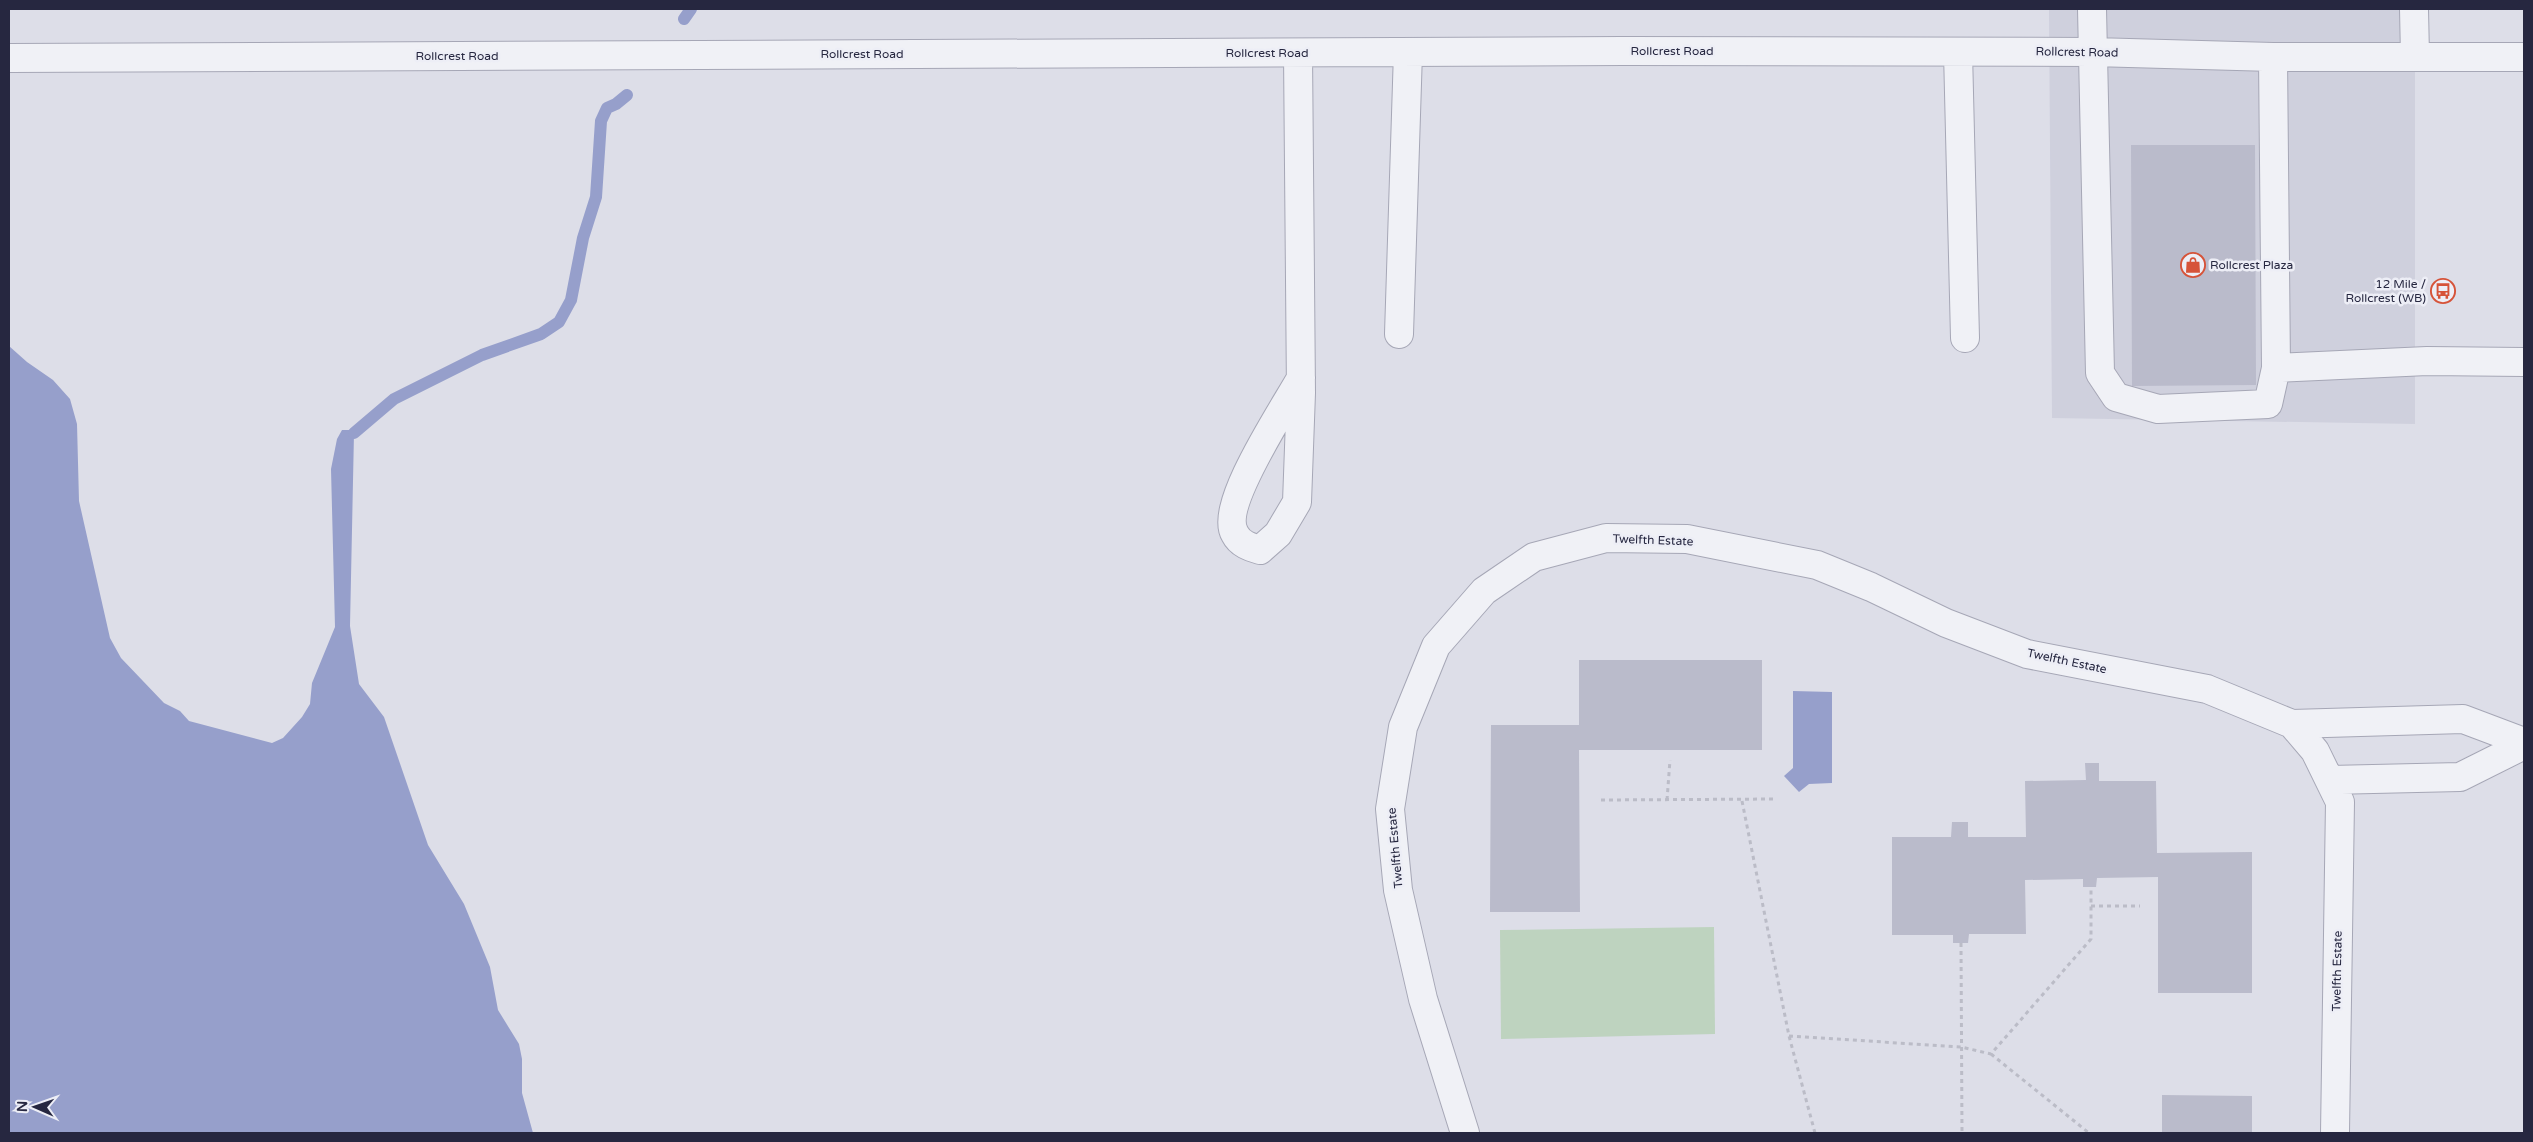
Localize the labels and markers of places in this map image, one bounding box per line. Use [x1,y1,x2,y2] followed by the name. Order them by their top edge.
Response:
[2180,252,2206,278] shop icon: Rollcrest Plaza
[2210,258,2293,272] place label: Rollcrest Plaza
[2345,277,2426,305] place label: 12 Mile / Rollcrest (WB)
[2430,278,2456,304] bus stop icon: 12 Mile / Rollcrest (WB)

